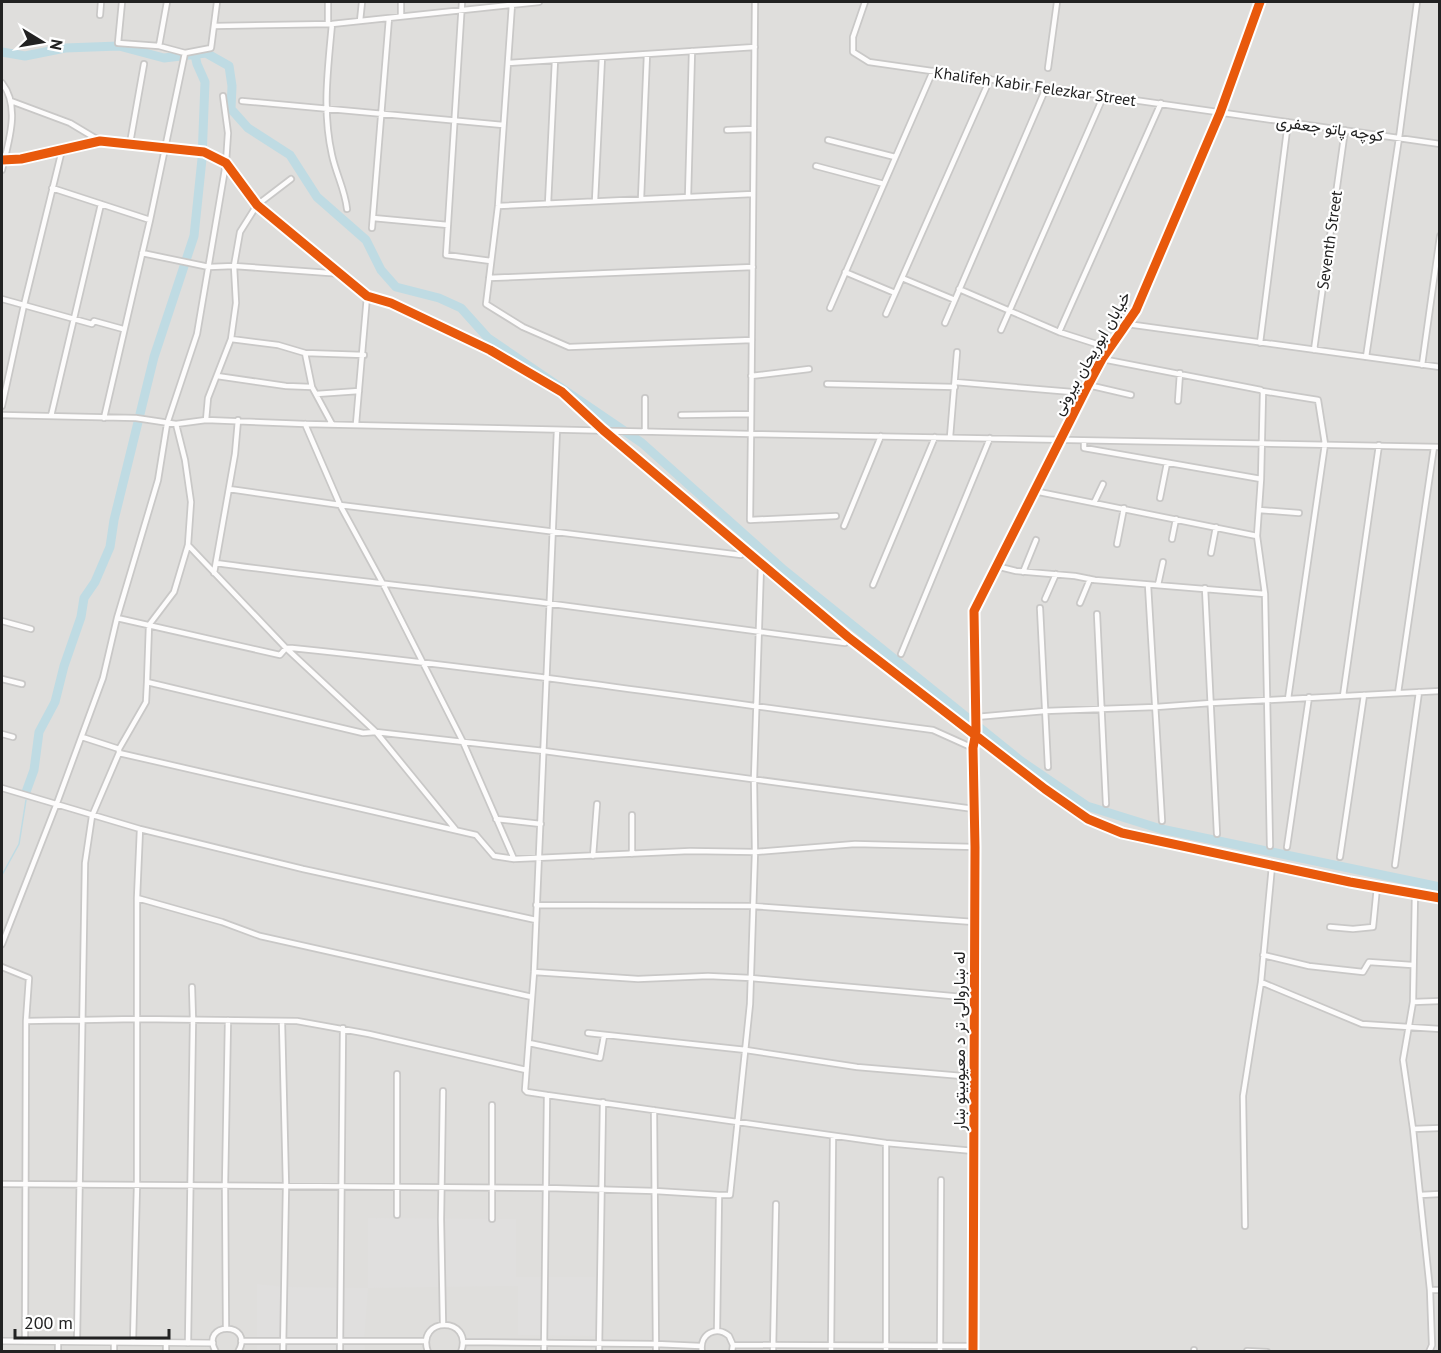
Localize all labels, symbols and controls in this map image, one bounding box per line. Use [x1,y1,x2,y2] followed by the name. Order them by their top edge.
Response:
[12,12,72,72] north arrow
[46,38,68,52] text: N
[933,62,1138,110] street label: Khalifeh Kabir Felezkar Street
[1275,111,1385,147] street label: کوچه پاتو جعفری
[1312,189,1346,291] street label: Seventh Street
[1047,287,1136,419] street label: خیابان ابوریحان بیرونی
[949,951,970,1132] street label: له ښاروالۍ تر د معیوبیتو ښار
[15,1302,170,1340] scale bar
[24,1311,73,1334] text: 200 m

